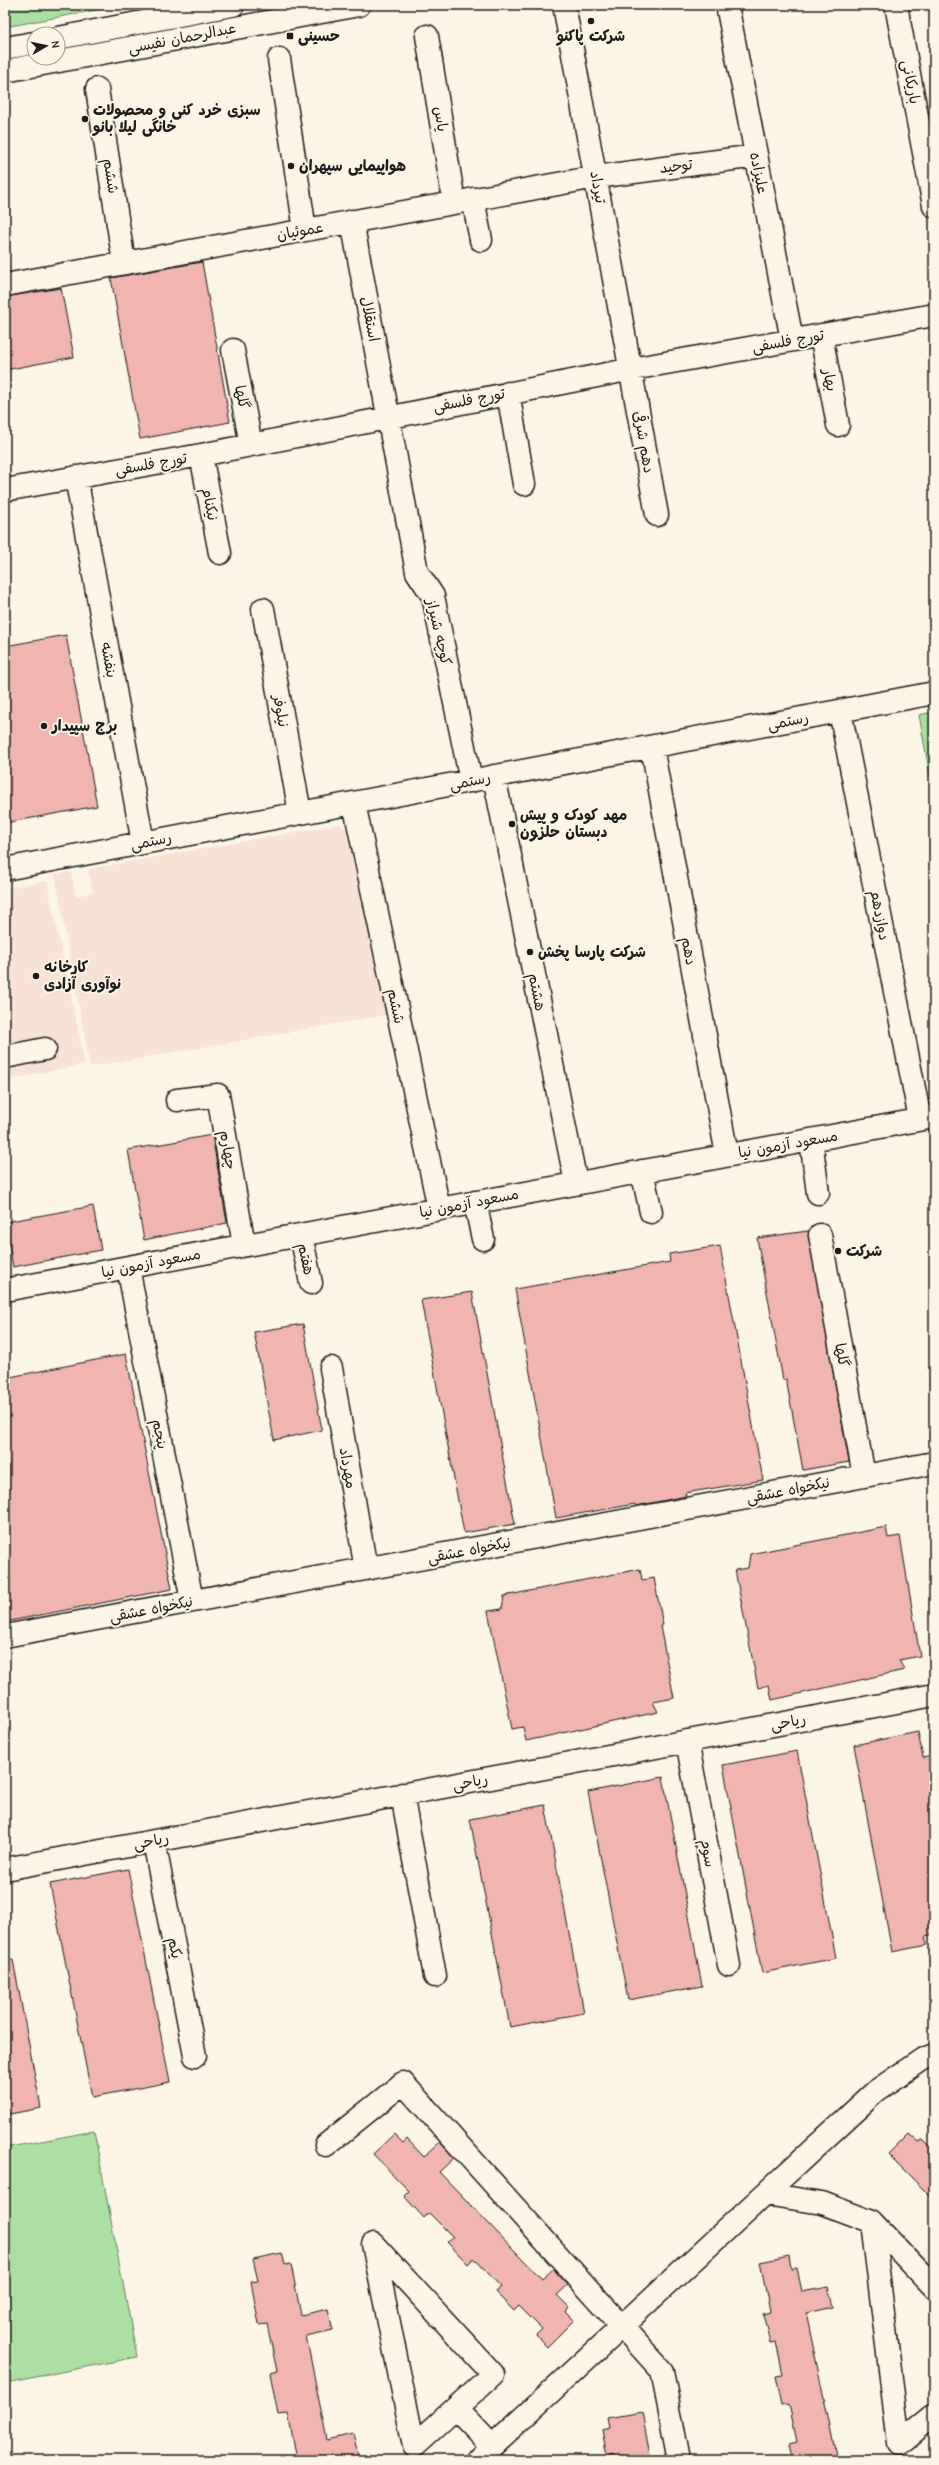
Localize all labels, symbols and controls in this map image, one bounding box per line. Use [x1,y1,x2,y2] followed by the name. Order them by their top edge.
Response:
[586,16,596,26] marker: شرکت پاکنو
[127,19,238,58] street label: عبدالرحمان نفیسی
[26,26,66,66] north arrow
[298,27,340,46] place label: حسینی
[555,27,625,46] place label: شرکت پاکنو
[285,31,295,41] marker: حسینی
[48,40,62,49] text: N
[897,58,924,106] street label: باریکانی
[92,101,261,137] place label: سبزی خرد کنی و محصولات خانگی لیلا بانو
[430,105,452,133] street label: یاس
[80,114,90,124] marker: سبزی خرد کنی و محصولات خانگی لیلا بانو
[746,151,772,195] street label: علیزاده
[658,155,694,177] street label: توحید
[96,157,123,195] street label: ششم
[299,157,406,176] place label: هواپیمایی سپهران
[286,161,296,171] marker: هواپیمایی سپهران
[586,169,610,205] street label: تیرداد
[275,218,325,244] street label: عموئیان
[357,295,383,343] street label: استقلال
[751,326,826,357] street label: تورج فلسفی
[819,366,841,393] street label: بهار
[231,384,253,410] street label: گلها
[432,384,507,417] street label: تورج فلسفی
[627,409,660,475] street label: دهم شرقی
[114,449,189,480] street label: تورج فلسفی
[195,486,222,523] street label: نیکنام
[421,596,455,667] street label: کوچه شیراز
[97,641,121,679] street label: بنفشه
[268,692,293,729] street label: نیلوفر
[766,708,810,735] street label: رستمی
[50,717,117,735] place label: برج سپیدار
[39,721,49,731] marker: برج سپیدار
[448,768,492,795] street label: رستمی
[520,806,627,842] place label: مهد کودک و پیش دبستان حلزون
[507,819,517,829] marker: مهد کودک و پیش دبستان حلزون
[129,828,173,855] street label: رستمی
[864,888,894,942] street label: دوازدهم
[675,935,700,967] street label: دهم
[538,943,646,961] place label: شرکت پارسا پخش
[525,947,535,957] marker: شرکت پارسا پخش
[44,958,121,994] place label: کارخانه نوآوری آزادی
[31,971,41,981] marker: کارخانه نوآوری آزادی
[522,972,549,1013] street label: هشتم
[381,987,408,1026] street label: ششم
[737,1126,839,1163] street label: مسعود آزمون نیا
[214,1129,240,1171] street label: چهارم
[418,1185,520,1222] street label: مسعود آزمون نیا
[291,1241,318,1277] street label: هفتم
[846,1242,882,1260] place label: شرکت
[100,1245,202,1282] street label: مسعود آزمون نیا
[833,1246,843,1256] marker: شرکت
[831,1342,853,1368] street label: گلها
[145,1417,172,1451] street label: پنجم
[336,1446,360,1490] street label: مهرداد
[745,1473,831,1508] street label: نیکخواه عشقی
[426,1533,512,1568] street label: نیکخواه عشقی
[108,1592,194,1627] street label: نیکخواه عشقی
[769,1710,807,1735] street label: ریاحی
[451,1770,489,1795] street label: ریاحی
[132,1829,170,1854] street label: ریاحی
[694,1837,720,1869] street label: سوم
[161,1936,186,1961] street label: یکم

